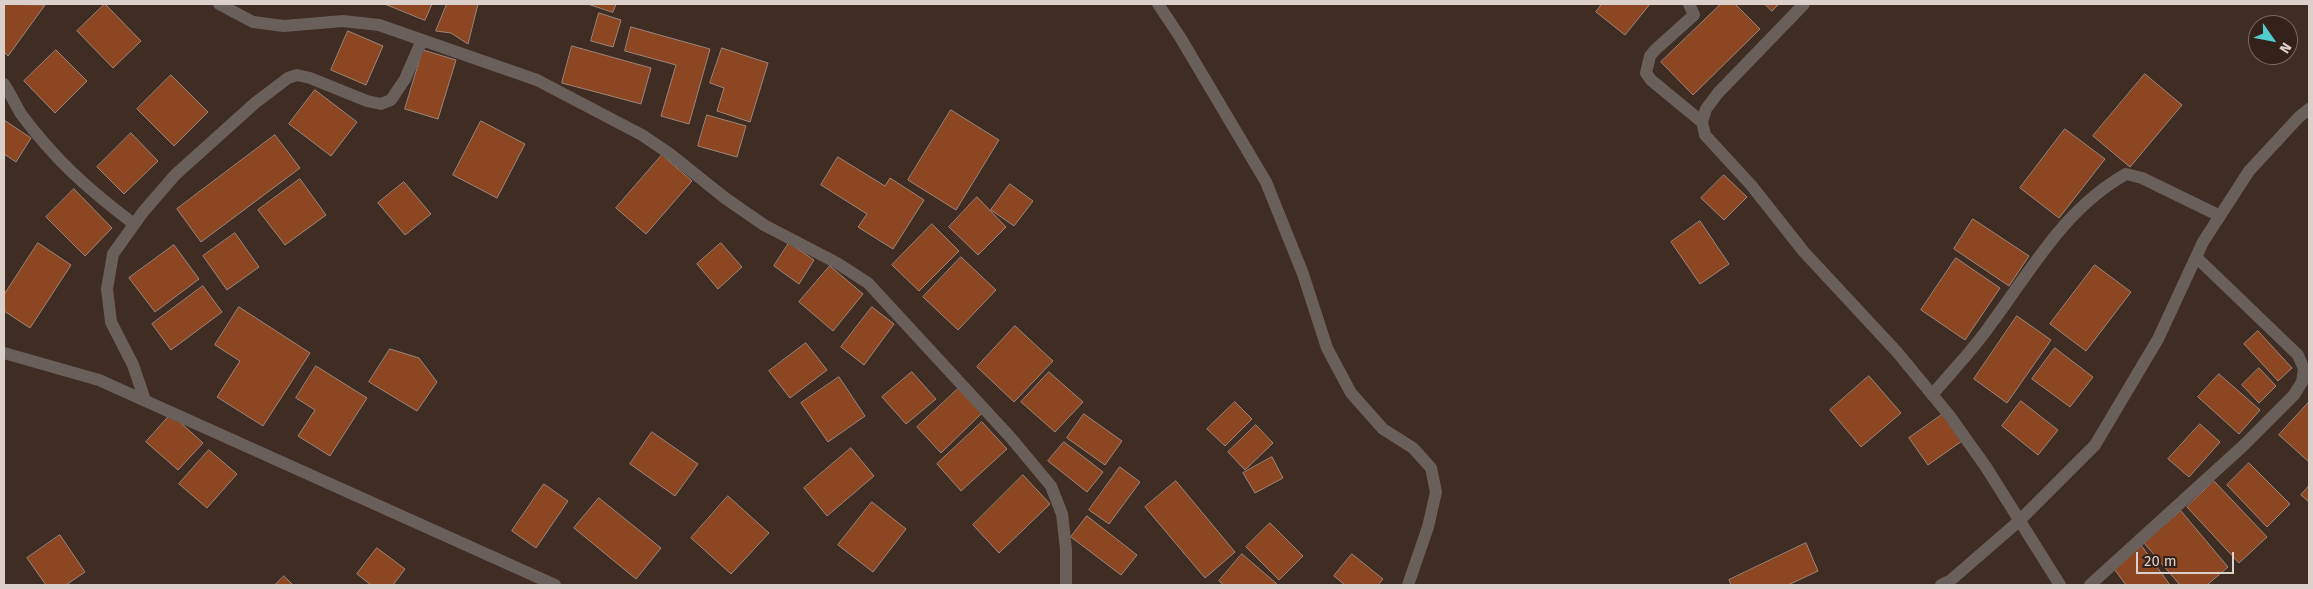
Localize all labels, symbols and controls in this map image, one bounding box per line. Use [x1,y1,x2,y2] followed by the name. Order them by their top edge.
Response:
[2248,15,2298,65] north arrow
[2276,39,2295,56] text: N
[2138,542,2236,574] scale bar
[2144,552,2177,570] text: 20 m

